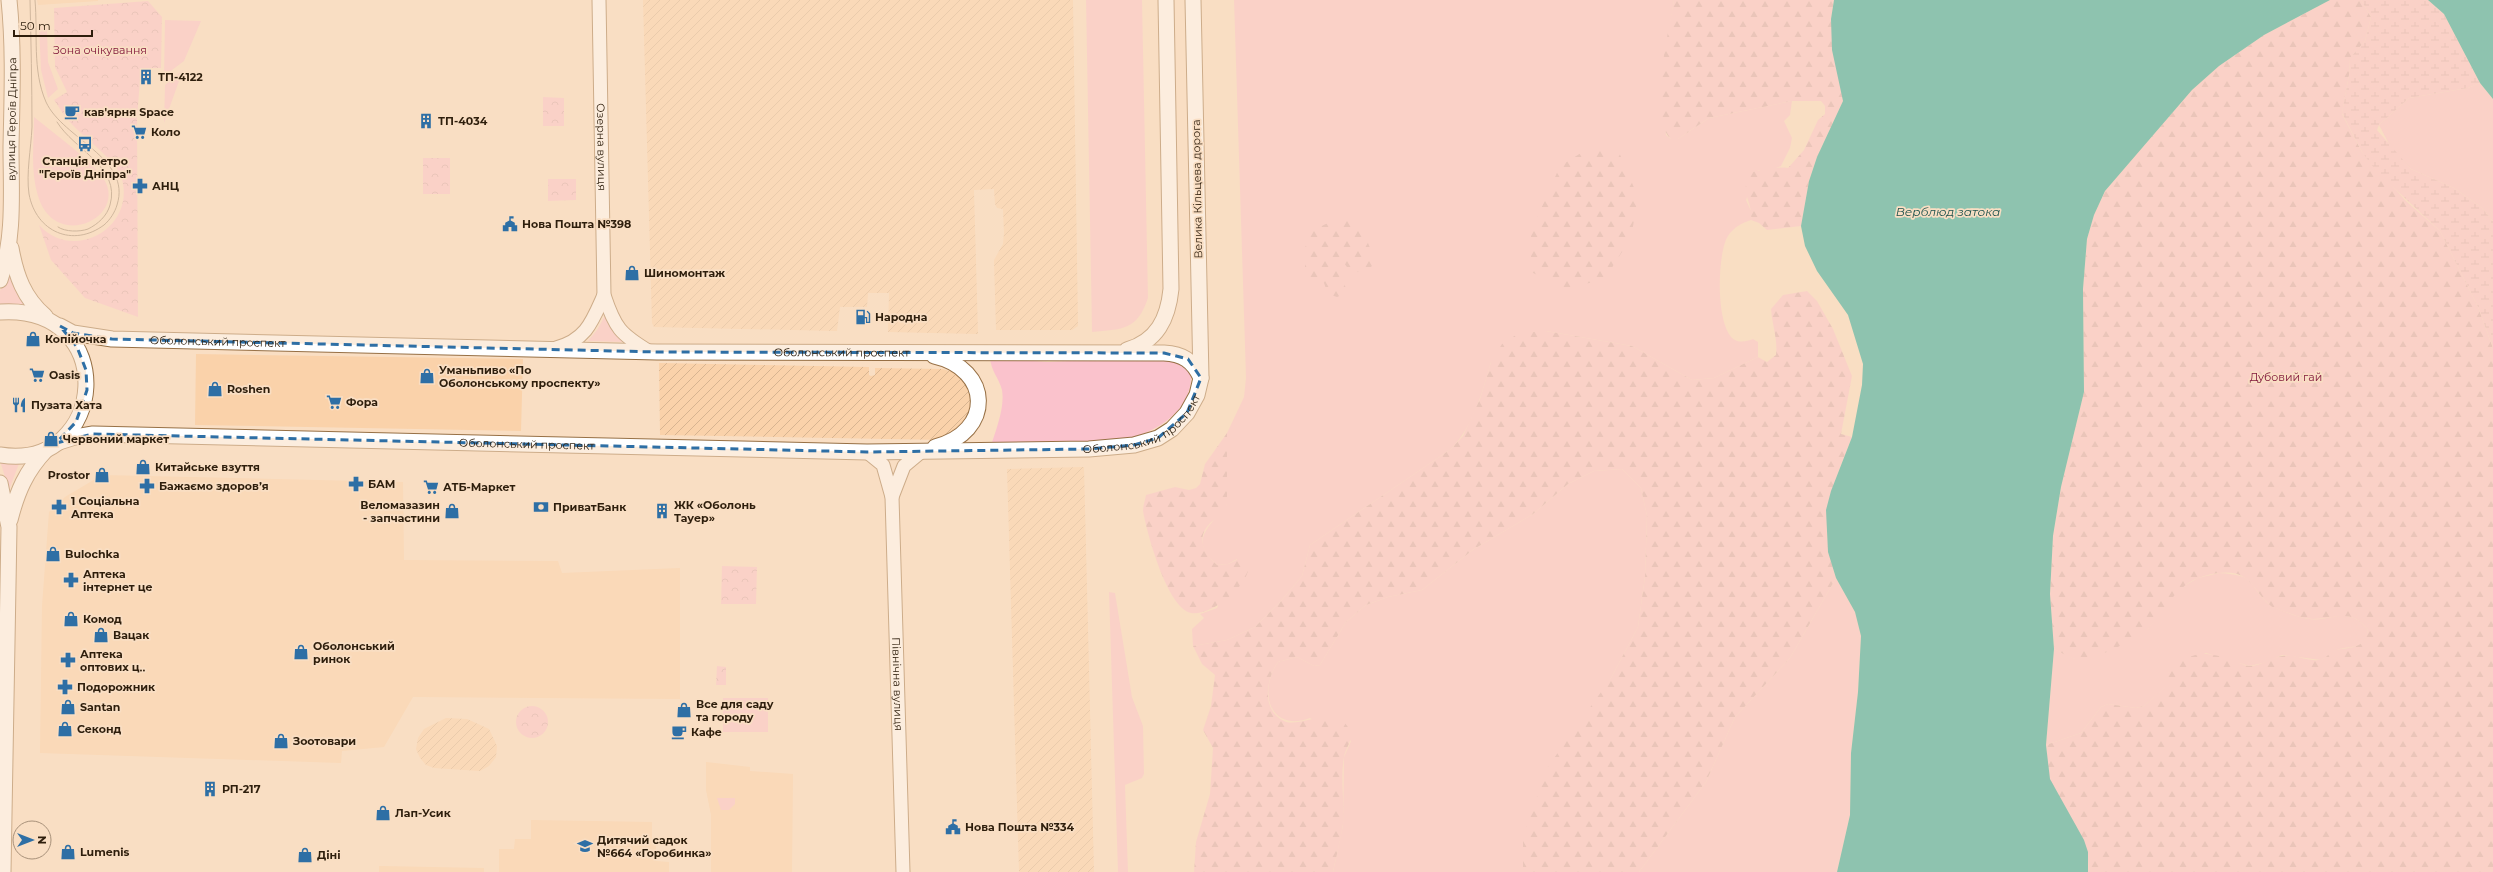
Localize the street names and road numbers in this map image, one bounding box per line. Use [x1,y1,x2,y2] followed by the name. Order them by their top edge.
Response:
[4,57,19,181] street label: вулиця Героїв Дніпра
[594,103,609,191] street label: Озерна вулиця
[1189,119,1205,259] street label: Велика Кільцева дорога
[150,333,287,350] street label: Оболонський проспект
[774,345,910,359] street label: Оболонський проспект
[1083,391,1204,456] street label: Оболонський проспект
[459,436,596,453] street label: Оболонський проспект
[889,637,906,731] street label: Північна вулиця

